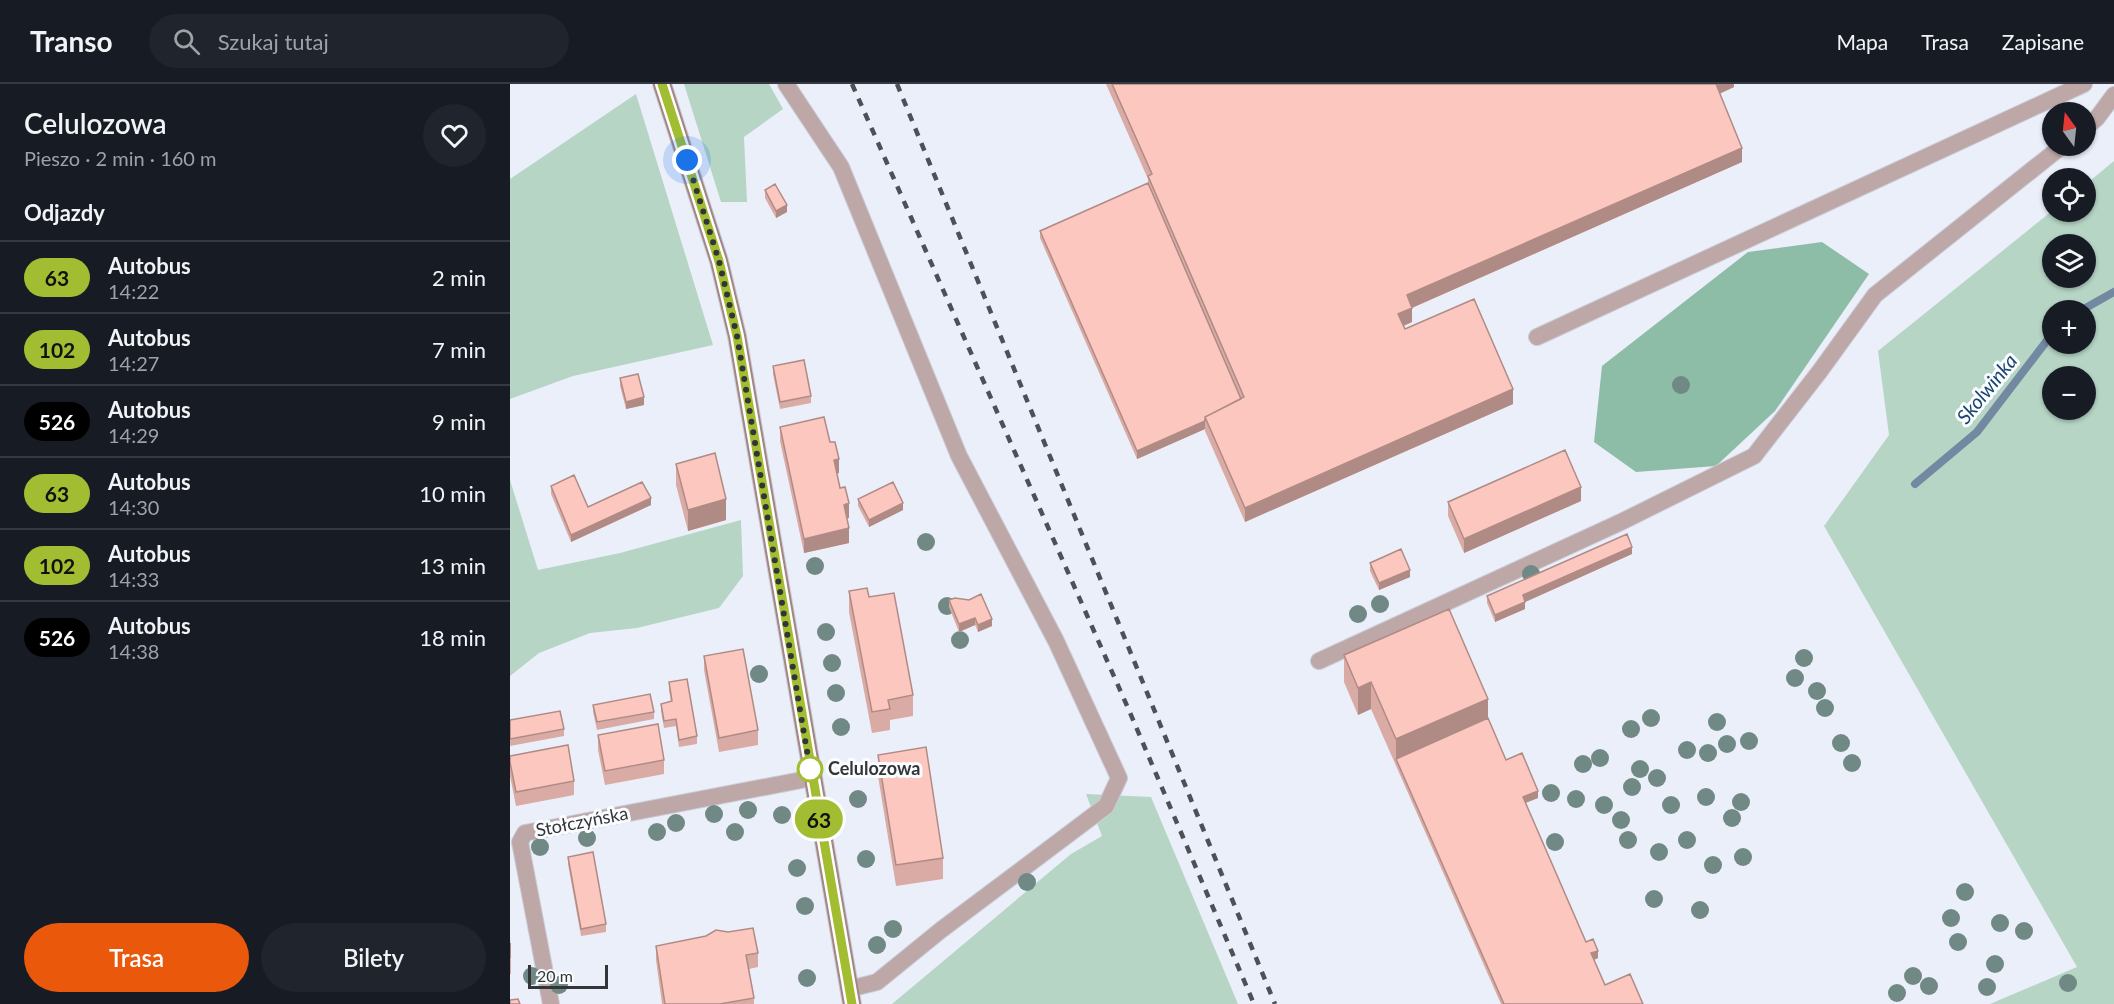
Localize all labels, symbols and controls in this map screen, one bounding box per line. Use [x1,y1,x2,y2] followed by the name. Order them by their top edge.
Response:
[149,14,569,68] search box
[30,24,113,58] text: Transo
[170,25,203,58] icon: search
[218,28,329,55] text: Szukaj tutaj
[1836,29,1888,54] text: Mapa
[1921,29,1969,54] text: Trasa
[2002,29,2084,54] text: Zapisane
[2042,102,2096,156] north arrow
[2042,102,2096,420] map controls
[423,104,486,167] button: heart
[24,106,167,140] text: Celulozowa
[672,145,702,175] your location
[24,146,217,170] text: Pieszo · 2 min · 160 m
[2042,168,2096,222] button: locate
[24,199,105,226] text: Odjazdy
[2042,234,2096,288] button: layers
[108,252,191,279] text: Autobus
[432,264,486,291] text: 2 min
[45,265,69,290] text: 63
[108,279,159,303] text: 14:22
[2042,300,2096,354] button: +
[108,324,191,351] text: Autobus
[432,336,486,363] text: 7 min
[39,337,75,362] text: 102
[1951,349,2022,428] water label: Skolwinka
[108,351,159,375] text: 14:27
[2042,366,2096,420] button: −
[108,396,191,423] text: Autobus
[432,408,486,435] text: 9 min
[39,409,75,434] text: 526
[108,423,159,447] text: 14:29
[108,468,191,495] text: Autobus
[419,480,486,507] text: 10 min
[45,481,69,506] text: 63
[108,495,159,519] text: 14:30
[108,540,191,567] text: Autobus
[419,552,486,579] text: 13 min
[39,553,75,578] text: 102
[108,567,159,591] text: 14:33
[108,612,191,639] text: Autobus
[419,624,486,651] text: 18 min
[39,625,75,650] text: 526
[108,639,159,663] text: 14:38
[797,756,823,782] marker: Celulozowa
[828,757,920,779] place label: Celulozowa
[792,800,846,838] line badge: 63
[534,801,630,841] street label: Stołczyńska
[807,807,831,832] text: 63
[24,923,249,992] button: Trasa
[261,923,486,992] button: Bilety
[528,962,608,990] scale bar
[537,966,573,985] text: 20 m

